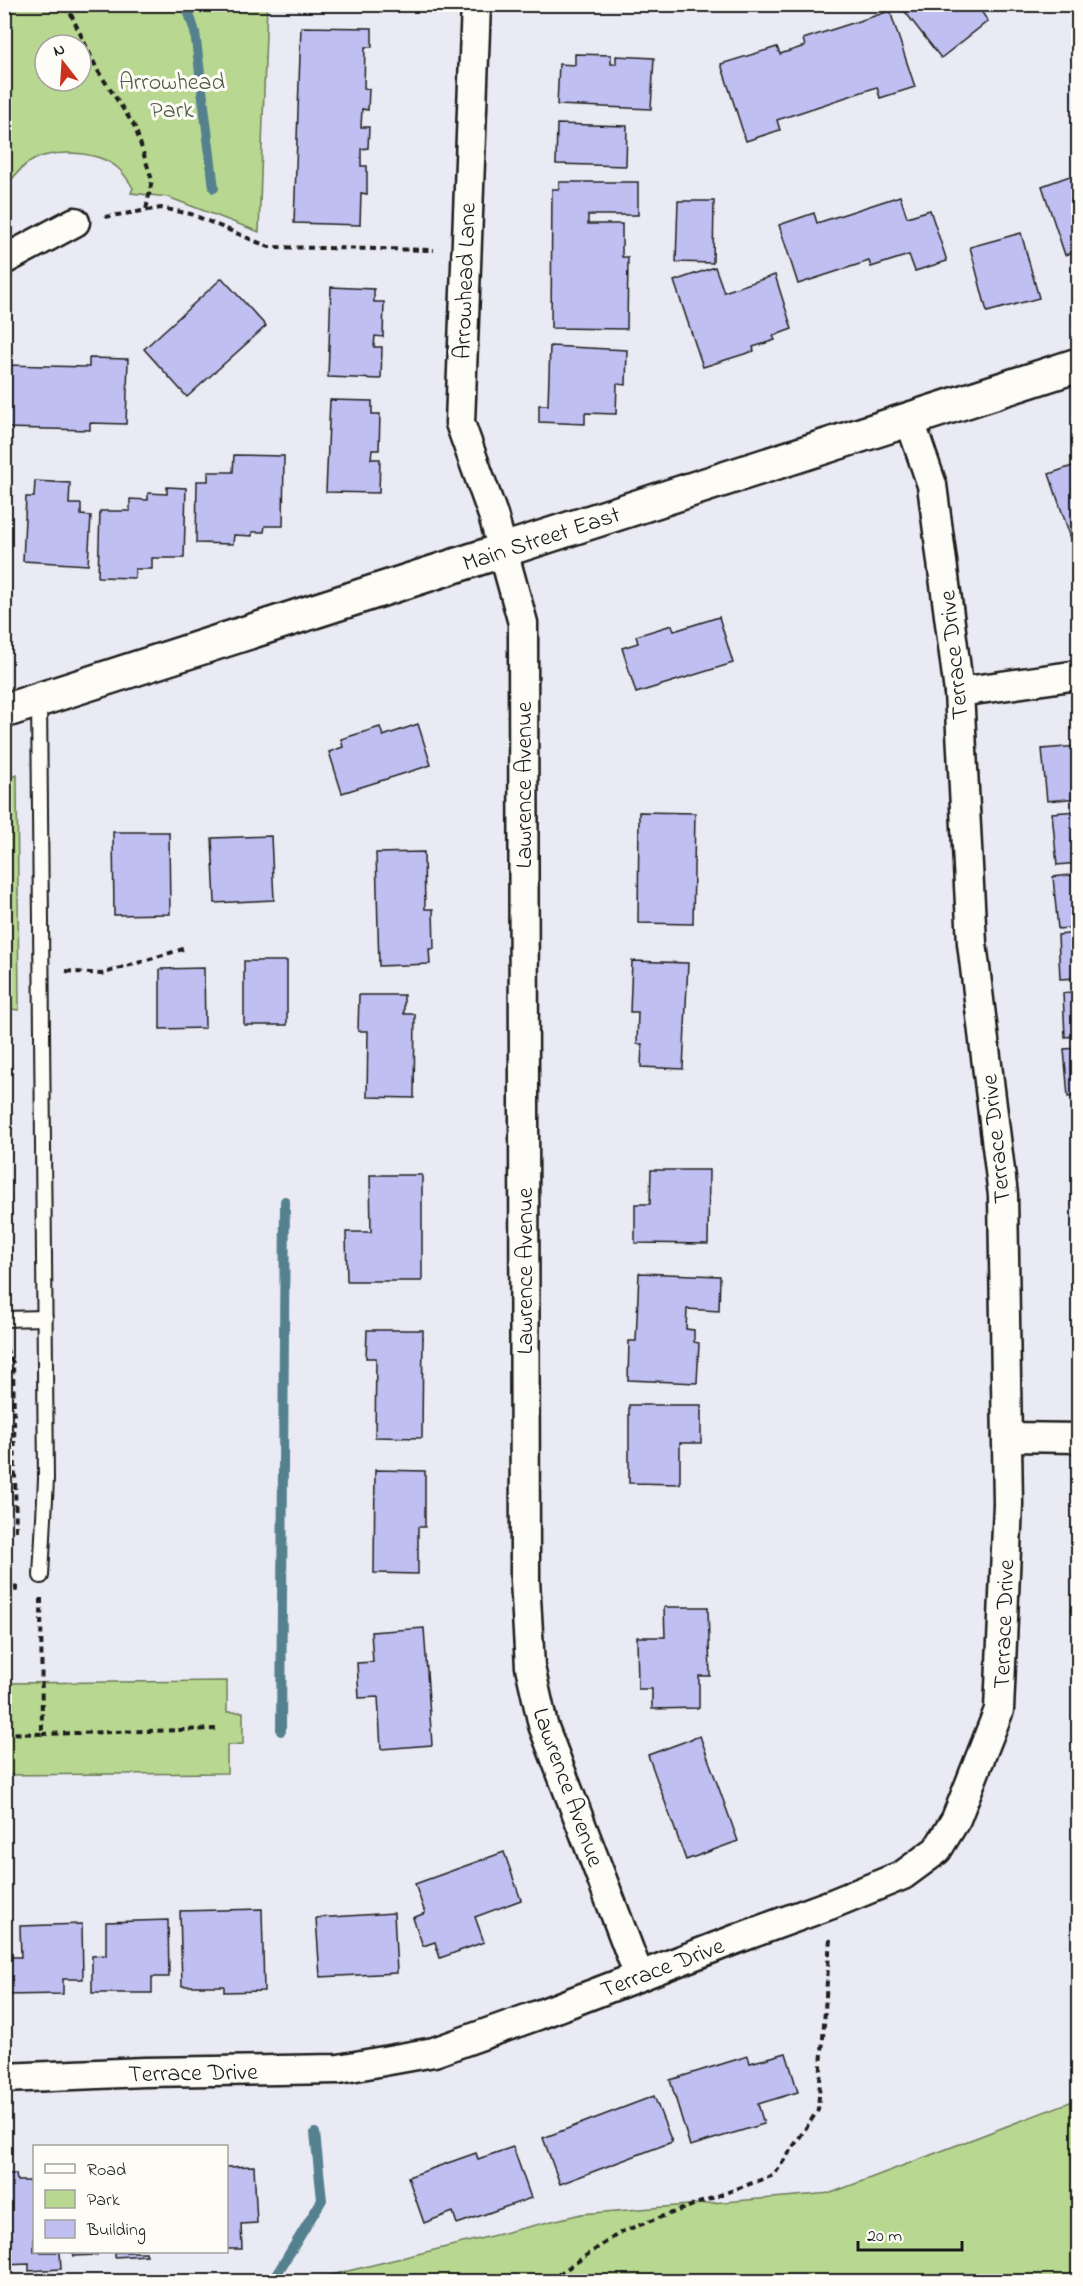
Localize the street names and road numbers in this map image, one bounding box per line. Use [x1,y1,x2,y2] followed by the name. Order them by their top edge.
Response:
[446,202,487,360] street label: Arrowhead Lane
[458,498,625,582] street label: Main Street East
[931,588,980,721] street label: Terrace Drive
[508,701,543,868] street label: Lawrence Avenue
[973,1072,1022,1205] street label: Terrace Drive
[509,1187,544,1354] street label: Lawrence Avenue
[986,1558,1025,1690] street label: Terrace Drive
[522,1704,612,1872] street label: Lawrence Avenue
[596,1930,730,2009] street label: Terrace Drive
[128,2056,259,2093] street label: Terrace Drive

